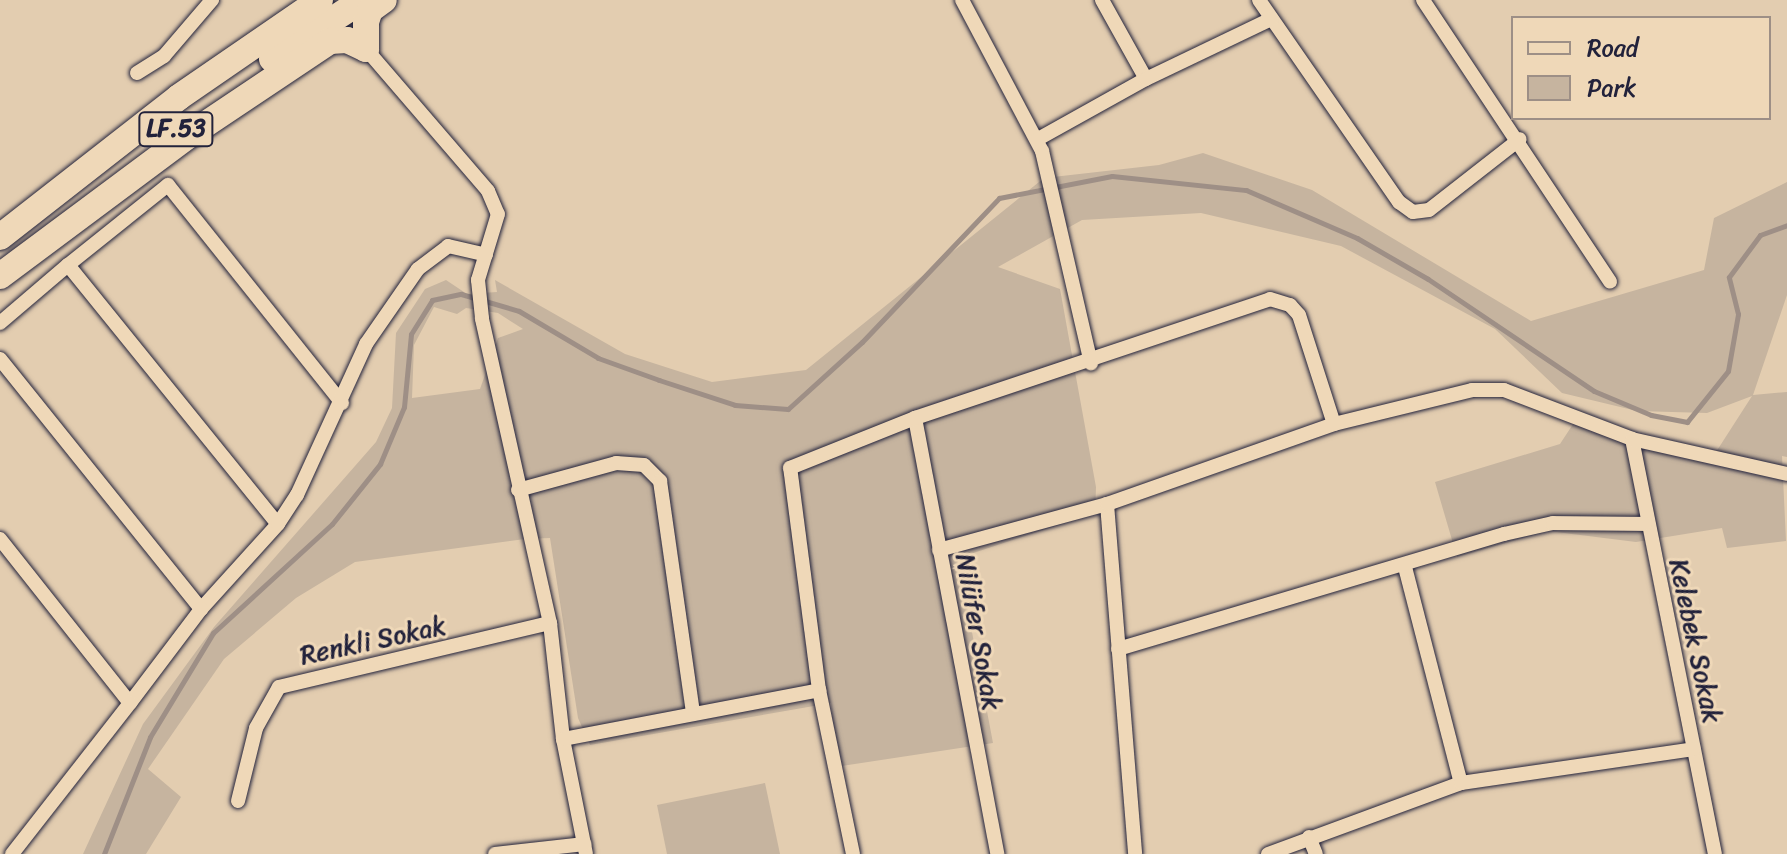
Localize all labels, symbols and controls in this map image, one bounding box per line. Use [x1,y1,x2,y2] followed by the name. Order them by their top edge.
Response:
[1511,16,1771,120] legend
[1587,27,1638,69] text: Road
[1587,67,1636,109] text: Park
[138,109,214,149] road number: LF.53
[949,551,1007,713] street label: Nilüfer Sokak
[1662,556,1728,726] street label: Kelebek Sokak
[297,610,449,672] street label: Renkli Sokak

